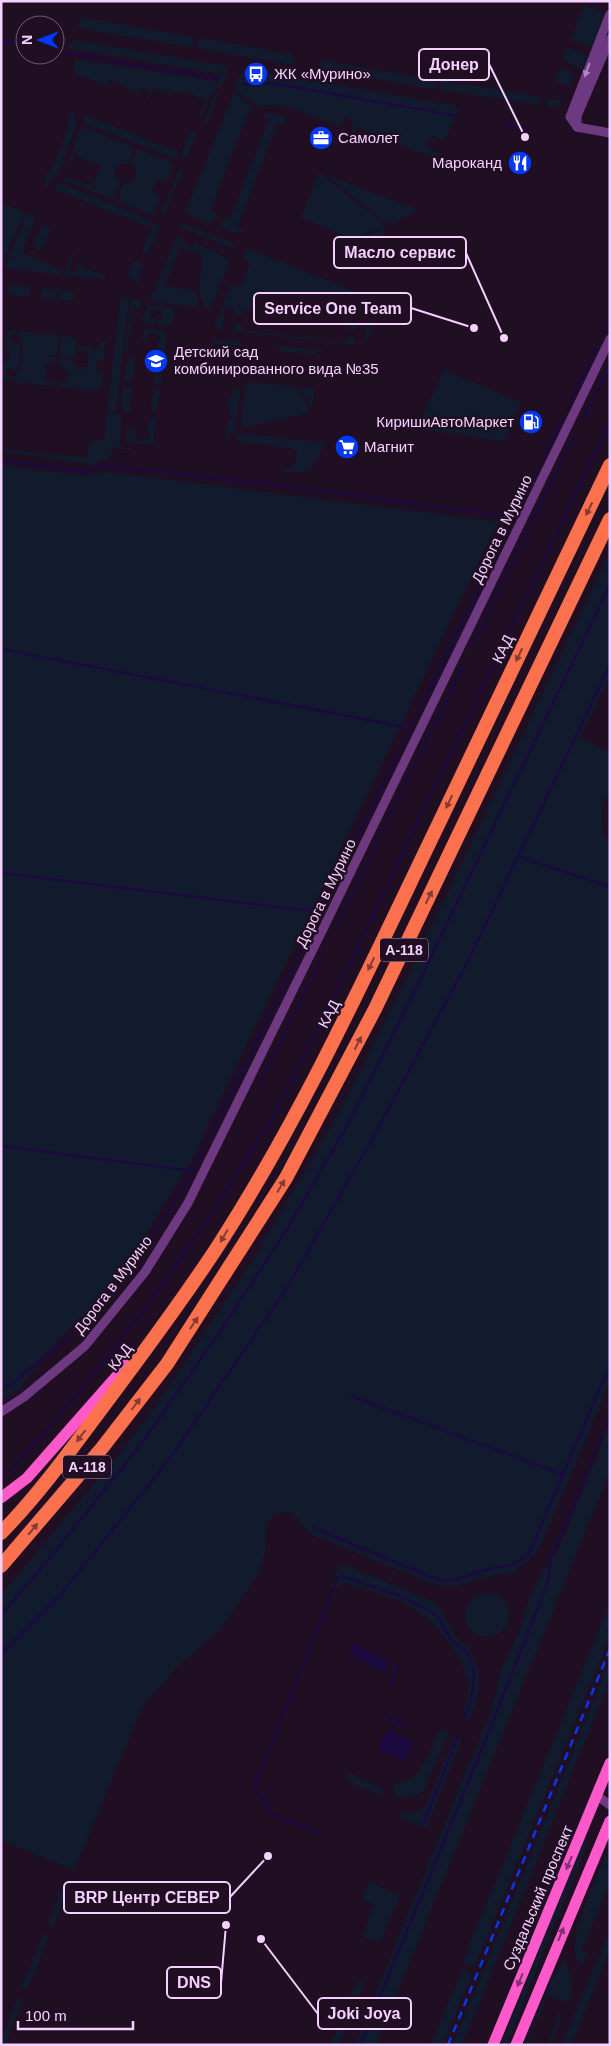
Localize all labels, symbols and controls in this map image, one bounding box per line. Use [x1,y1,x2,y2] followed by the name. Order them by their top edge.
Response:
[15,15,65,65] north arrow
[19,35,35,45] text: N
[419,49,489,80] callout: Донер
[429,56,479,73] text: Донер
[243,61,269,87] bus stop icon: ЖК «Мурино»
[583,63,591,78] one-way arrow
[274,65,371,82] place label: ЖК «Мурино»
[308,125,334,151] office icon: Самолет
[338,129,399,146] place label: Самолет
[507,150,533,176] restaurant icon: Мароканд
[432,154,502,171] place label: Мароканд
[334,237,466,268] callout: Масло сервис
[344,244,456,261] text: Масло сервис
[254,293,411,324] callout: Service One Team
[264,300,402,317] text: Service One Team
[174,343,379,377] place label: Детский сад комбинированного вида №35
[143,348,169,374] school or university icon: Детский сад комбинированного вида №35
[518,409,544,435] fuel station icon: КиришиАвтоМаркет
[376,413,514,430] place label: КиришиАвтоМаркет
[334,434,360,460] supermarket icon: Магнит
[364,438,414,455] place label: Магнит
[468,472,535,586] street label: Дорога в Мурино
[584,502,592,516] one-way arrow
[488,632,517,666] street label: КАД
[514,648,522,662] one-way arrow
[444,795,452,809] one-way arrow
[292,836,359,950] street label: Дорога в Мурино
[425,890,433,904] one-way arrow
[380,938,428,962] road number: А-118
[367,957,375,972] one-way arrow
[314,997,343,1031] street label: КАД
[354,1036,362,1050] one-way arrow
[276,1179,285,1192] one-way arrow
[219,1230,229,1243] one-way arrow
[70,1232,155,1337] street label: Дорога в Мурино
[189,1316,199,1330] one-way arrow
[104,1340,135,1374] street label: КАД
[131,1398,142,1411] one-way arrow
[76,1429,86,1443] one-way arrow
[63,1455,111,1478] road number: А-118
[28,1523,39,1536] one-way arrow
[499,1823,576,1973] street label: Суздальский проспект
[564,1856,572,1870] one-way arrow
[64,1882,230,1913] callout: BRP Центр СЕВЕР
[74,1889,220,1906] text: BRP Центр СЕВЕР
[557,1926,565,1941] one-way arrow
[167,1967,221,1998] callout: DNS
[516,1973,524,1988] one-way arrow
[177,1974,211,1991] text: DNS
[18,1998,132,2030] scale bar
[318,1998,411,2029] callout: Joki Joya
[328,2005,401,2022] text: Joki Joya
[25,2007,67,2024] text: 100 m

